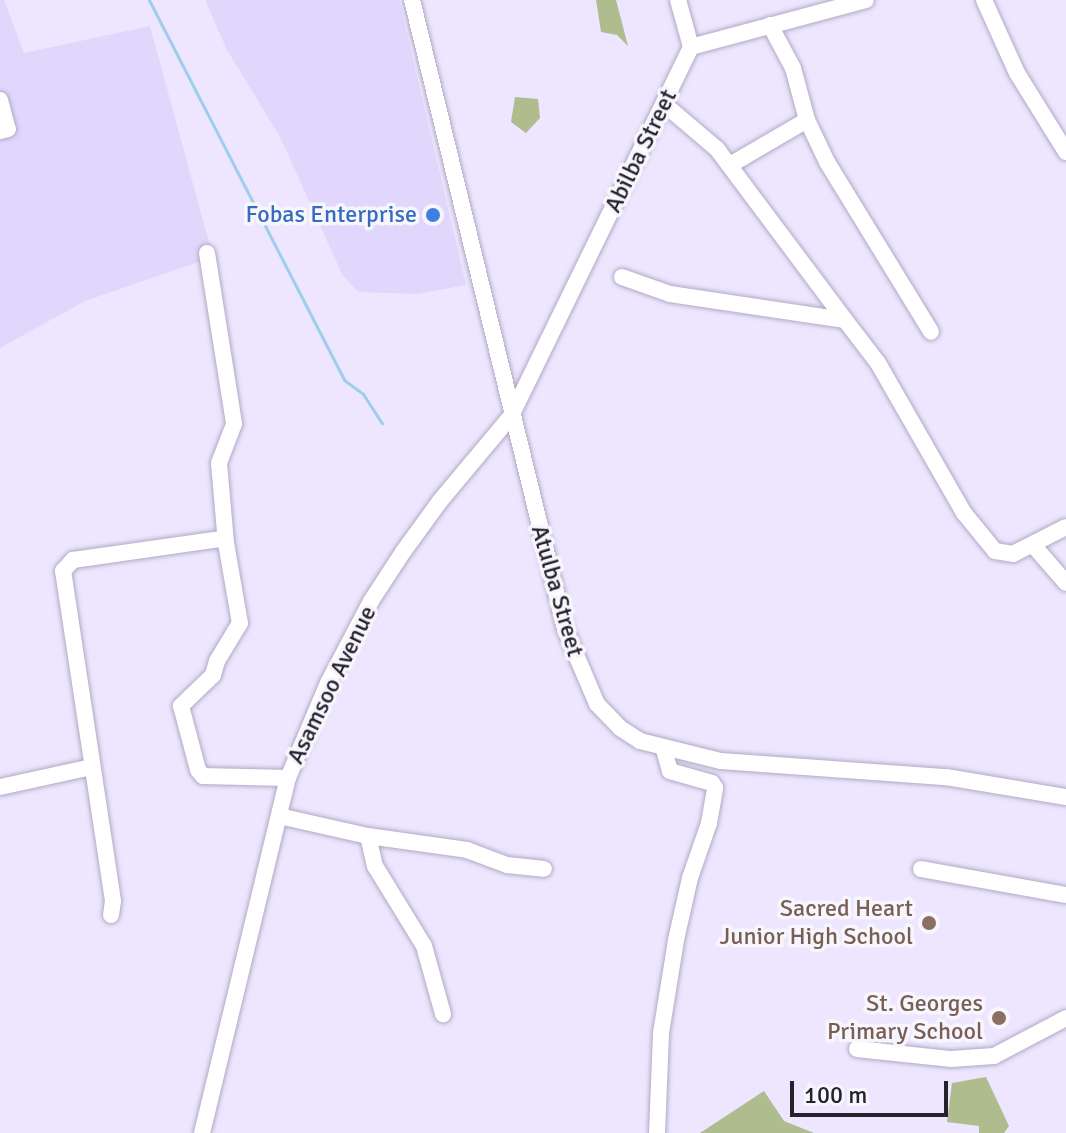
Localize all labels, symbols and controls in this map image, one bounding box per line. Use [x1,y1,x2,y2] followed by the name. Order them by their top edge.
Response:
[599,85,683,217] street label: Abilba Street
[245,201,417,229] place label: Fobas Enterprise
[424,206,442,224] marker: Fobas Enterprise
[524,522,590,660] street label: Atulba Street
[281,601,383,769] street label: Asamsoo Avenue
[719,895,913,951] place label: Sacred Heart Junior High School
[920,914,938,932] marker: Sacred Heart Junior High School
[827,990,983,1046] place label: St. Georges Primary School
[990,1009,1008,1027] marker: St. Georges Primary School
[794,1065,952,1115] scale bar
[804,1080,867,1110] text: 100 m

